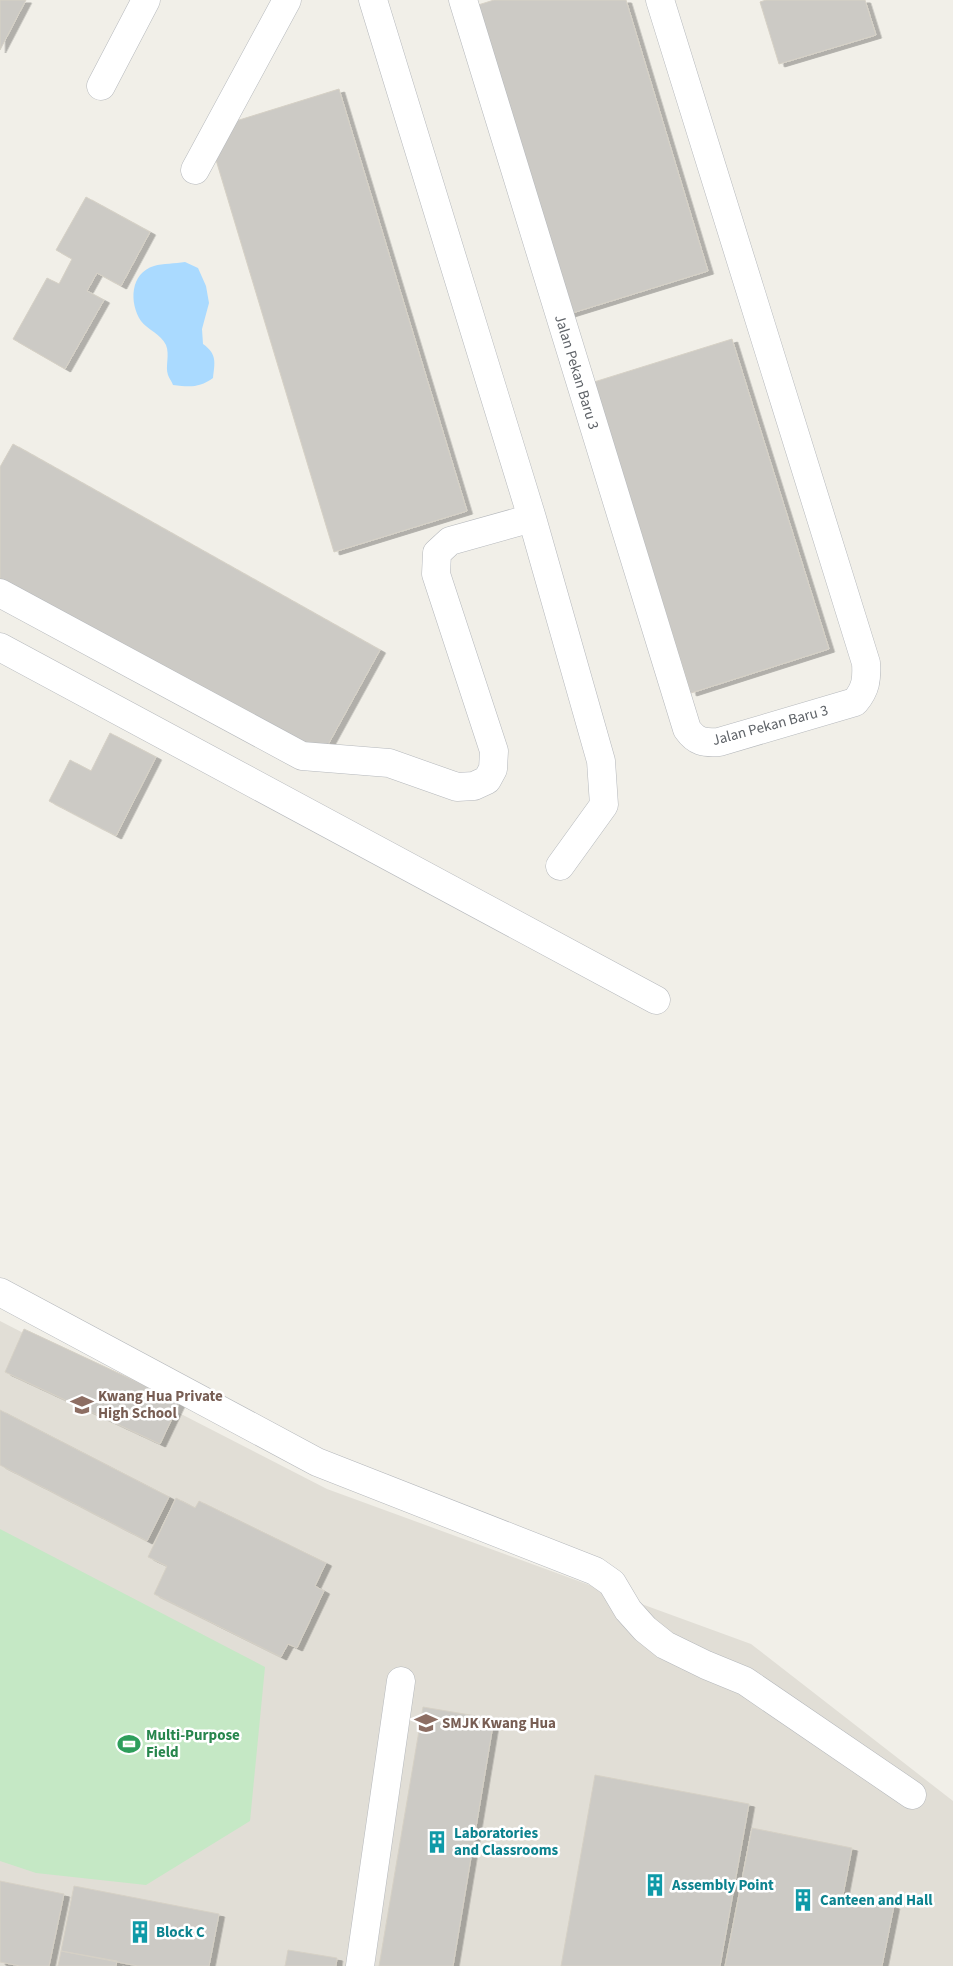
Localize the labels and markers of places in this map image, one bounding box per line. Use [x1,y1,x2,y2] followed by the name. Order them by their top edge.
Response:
[98,1386,223,1424] place label: Kwang Hua Private High School
[69,1392,95,1418] school or university icon: Kwang Hua Private High School
[413,1710,439,1736] school or university icon: SMJK Kwang Hua
[442,1713,556,1734] place label: SMJK Kwang Hua
[146,1725,240,1763] place label: Multi-Purpose Field
[116,1731,142,1757] sports icon: Multi-Purpose Field
[454,1823,559,1861] place label: Laboratories and Classrooms
[424,1829,450,1855] building icon: Laboratories and Classrooms
[642,1872,668,1898] building icon: Assembly Point
[671,1875,774,1896] place label: Assembly Point
[790,1887,816,1913] building icon: Canteen and Hall
[820,1890,933,1911] place label: Canteen and Hall
[127,1919,153,1945] building icon: Block C
[156,1922,205,1943] place label: Block C

